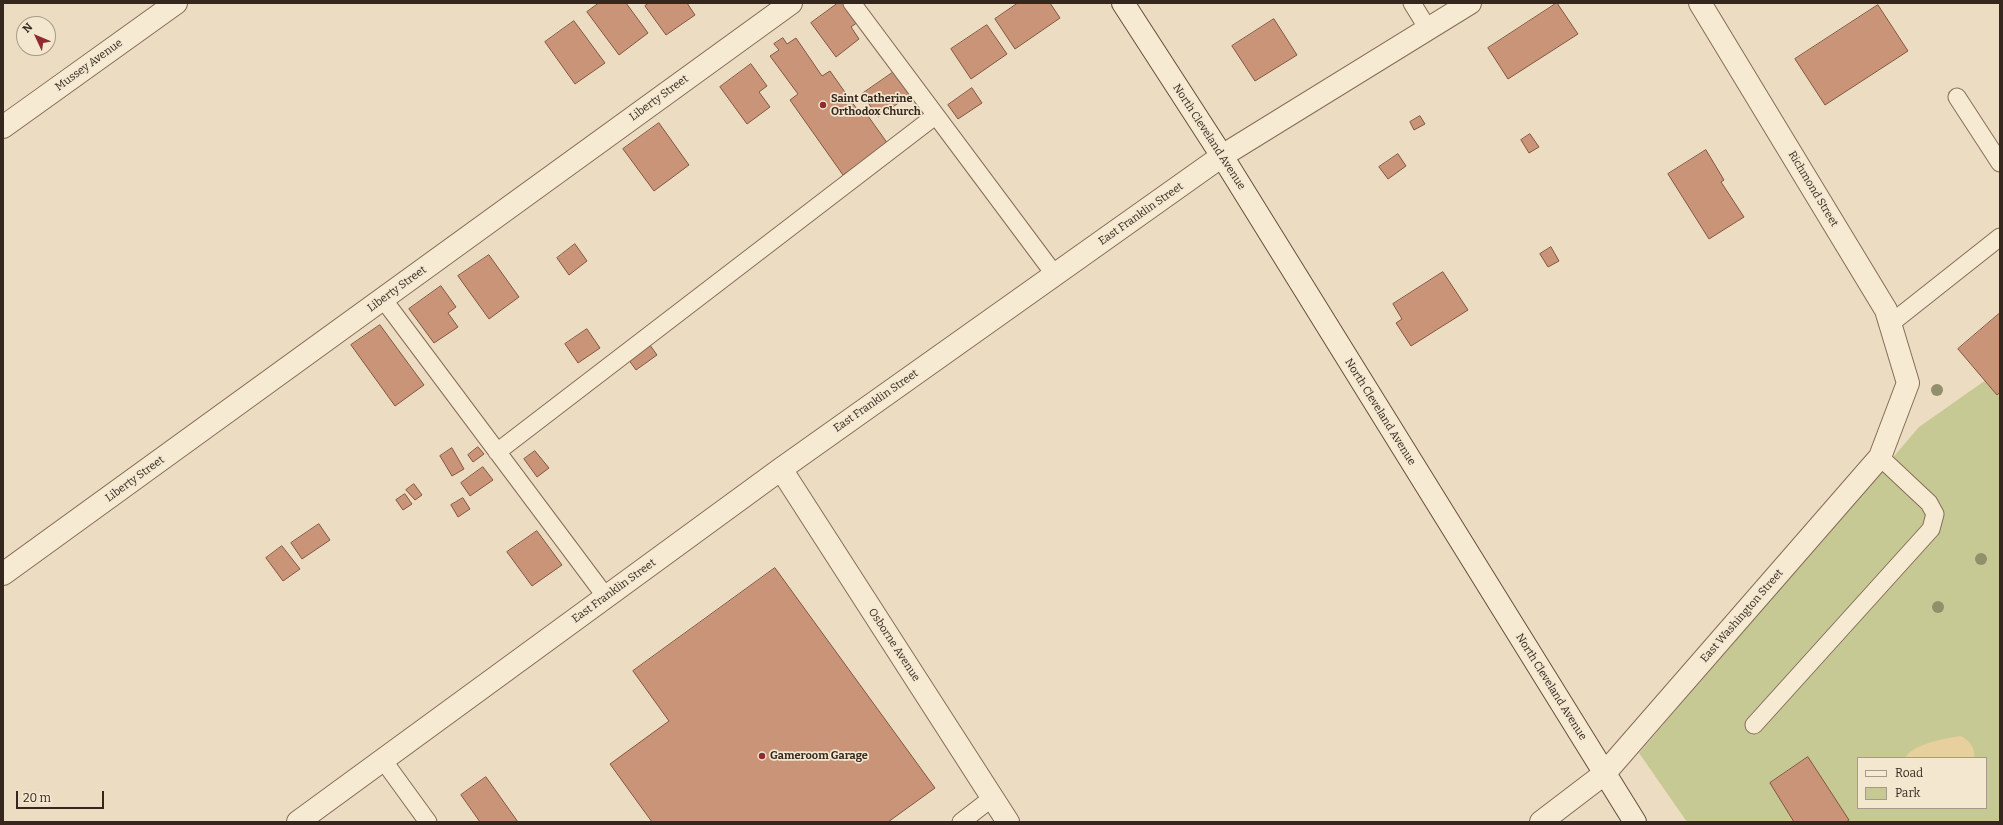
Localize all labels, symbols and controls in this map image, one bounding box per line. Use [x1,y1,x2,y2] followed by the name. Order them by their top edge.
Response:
[16,16,56,56] north arrow
[20,20,35,36] text: N
[53,36,125,94] street label: Mussey Avenue
[627,72,691,124] street label: Liberty Street
[1170,82,1248,192] street label: North Cleveland Avenue
[831,92,921,118] place label: Saint Catherine Orthodox Church
[818,100,828,110] marker: Saint Catherine Orthodox Church
[1785,149,1841,229] street label: Richmond Street
[1096,180,1186,248] street label: East Franklin Street
[365,263,429,315] street label: Liberty Street
[1342,356,1418,468] street label: North Cleveland Avenue
[831,367,921,435] street label: East Franklin Street
[103,453,167,505] street label: Liberty Street
[570,556,658,626] street label: East Franklin Street
[1698,567,1786,665] street label: East Washington Street
[865,606,923,684] street label: Osborne Avenue
[1513,631,1589,743] street label: North Cleveland Avenue
[770,749,868,763] place label: Gameroom Garage
[757,751,767,761] marker: Gameroom Garage
[1857,757,1987,809] legend
[1895,766,1923,780] text: Road
[18,783,106,809] scale bar
[1895,786,1920,800] text: Park
[23,791,51,805] text: 20 m

